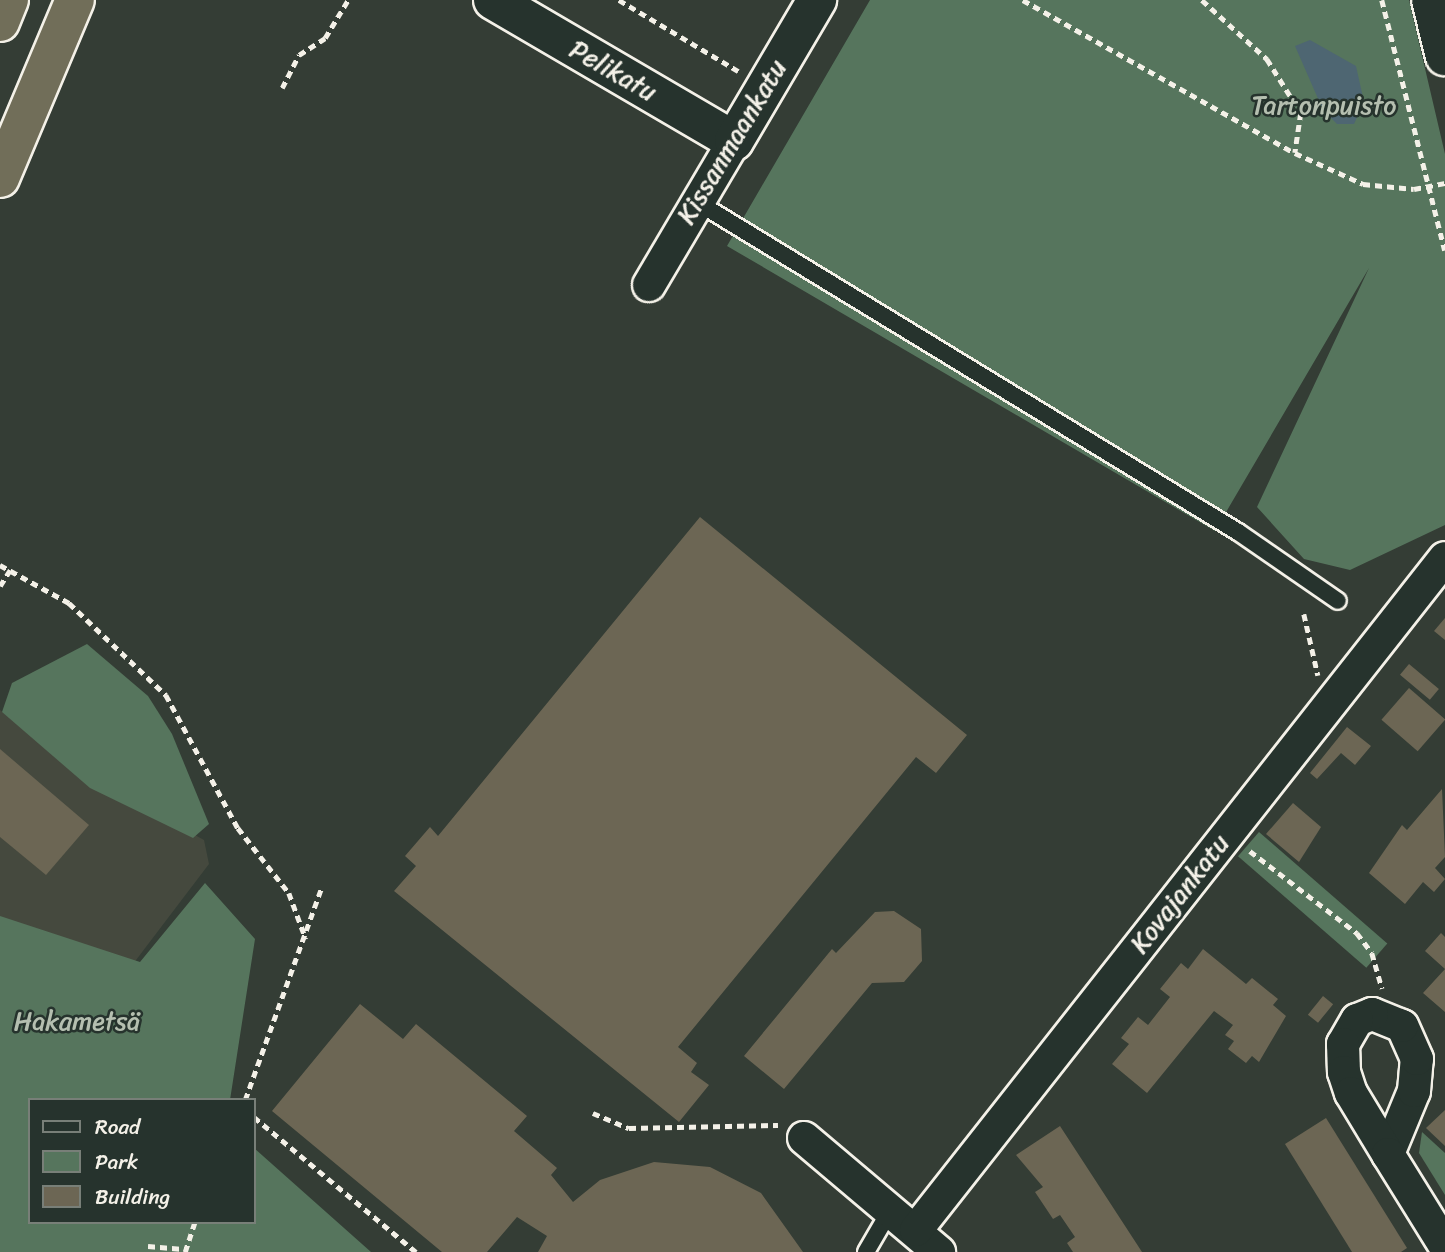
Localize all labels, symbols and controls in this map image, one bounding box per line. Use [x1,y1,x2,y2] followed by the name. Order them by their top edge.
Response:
[564,34,662,108] street label: Pelikatu
[671,54,793,230] street label: Kissanmaankatu
[1251,90,1397,122] park label: Tartonpuisto
[1124,828,1236,960] street label: Kovajankatu
[14,1006,140,1038] park label: Hakametsä
[28,1098,256,1224] legend
[95,1108,140,1146] text: Road
[95,1143,138,1181] text: Park
[95,1178,170,1216] text: Building

